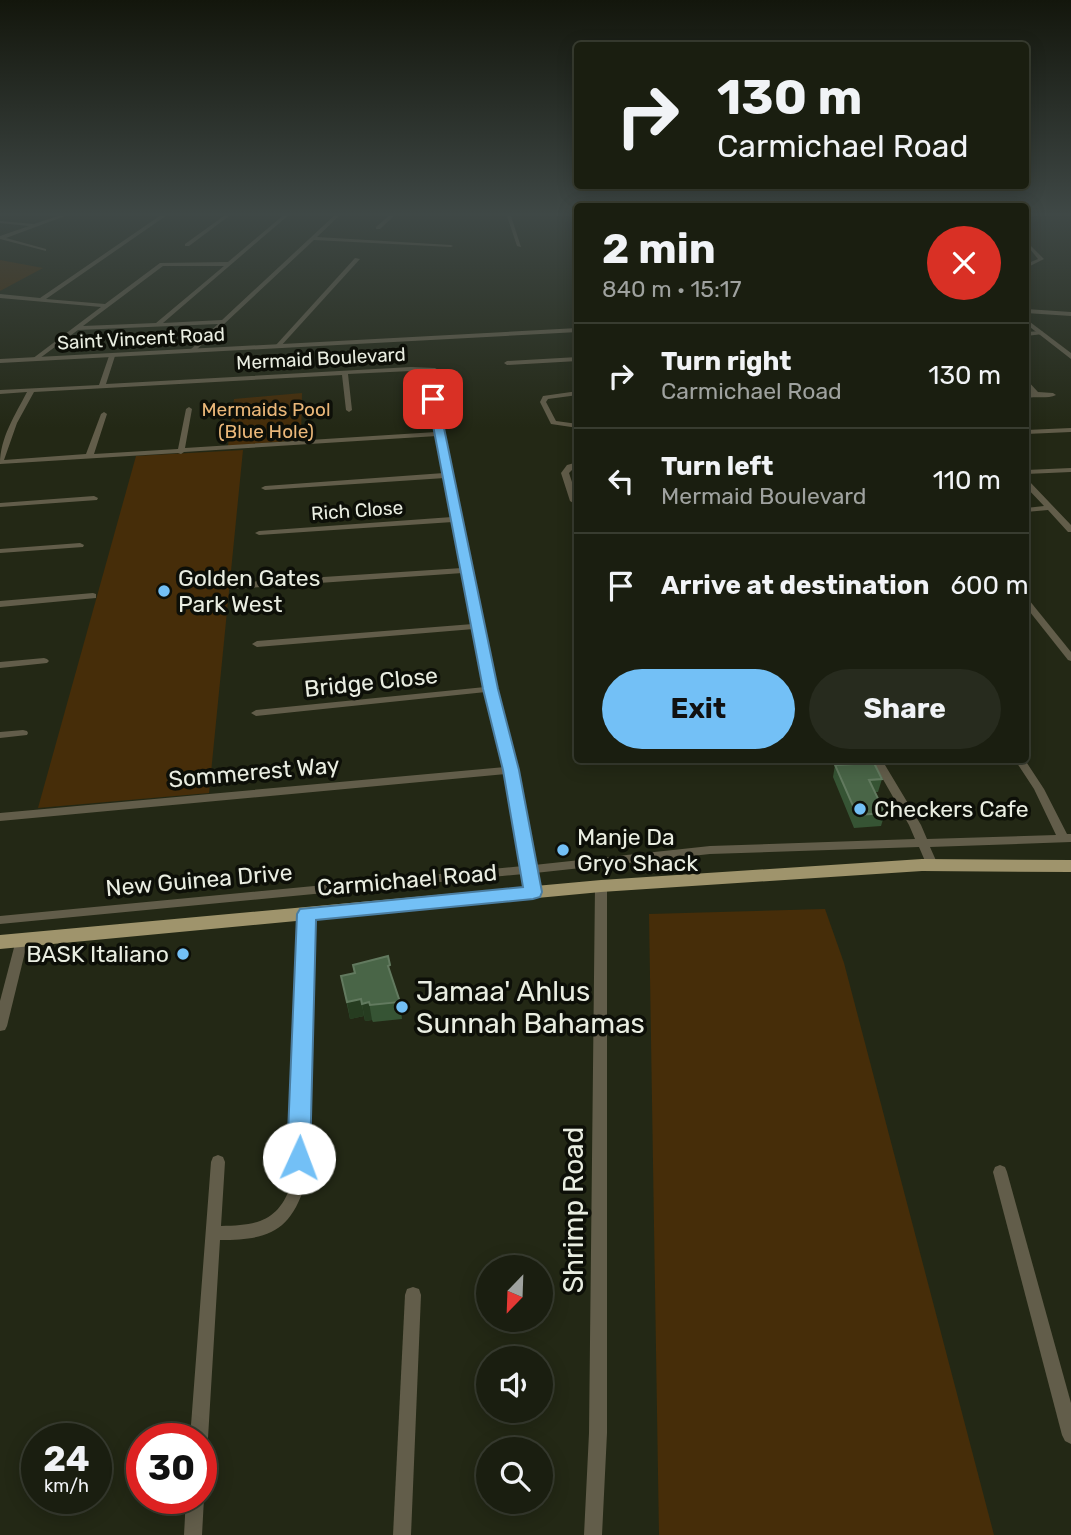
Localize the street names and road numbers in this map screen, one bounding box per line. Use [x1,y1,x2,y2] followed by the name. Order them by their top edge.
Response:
[57,323,225,354] street label: Saint Vincent Road
[236,343,406,374] street label: Mermaid Boulevard
[310,496,404,525] street label: Rich Close
[303,661,439,703] street label: Bridge Close
[167,751,341,793] street label: Sommerest Way
[104,858,294,902] street label: New Guinea Drive
[316,858,498,902] street label: Carmichael Road
[557,1127,590,1293] street label: Shrimp Road

